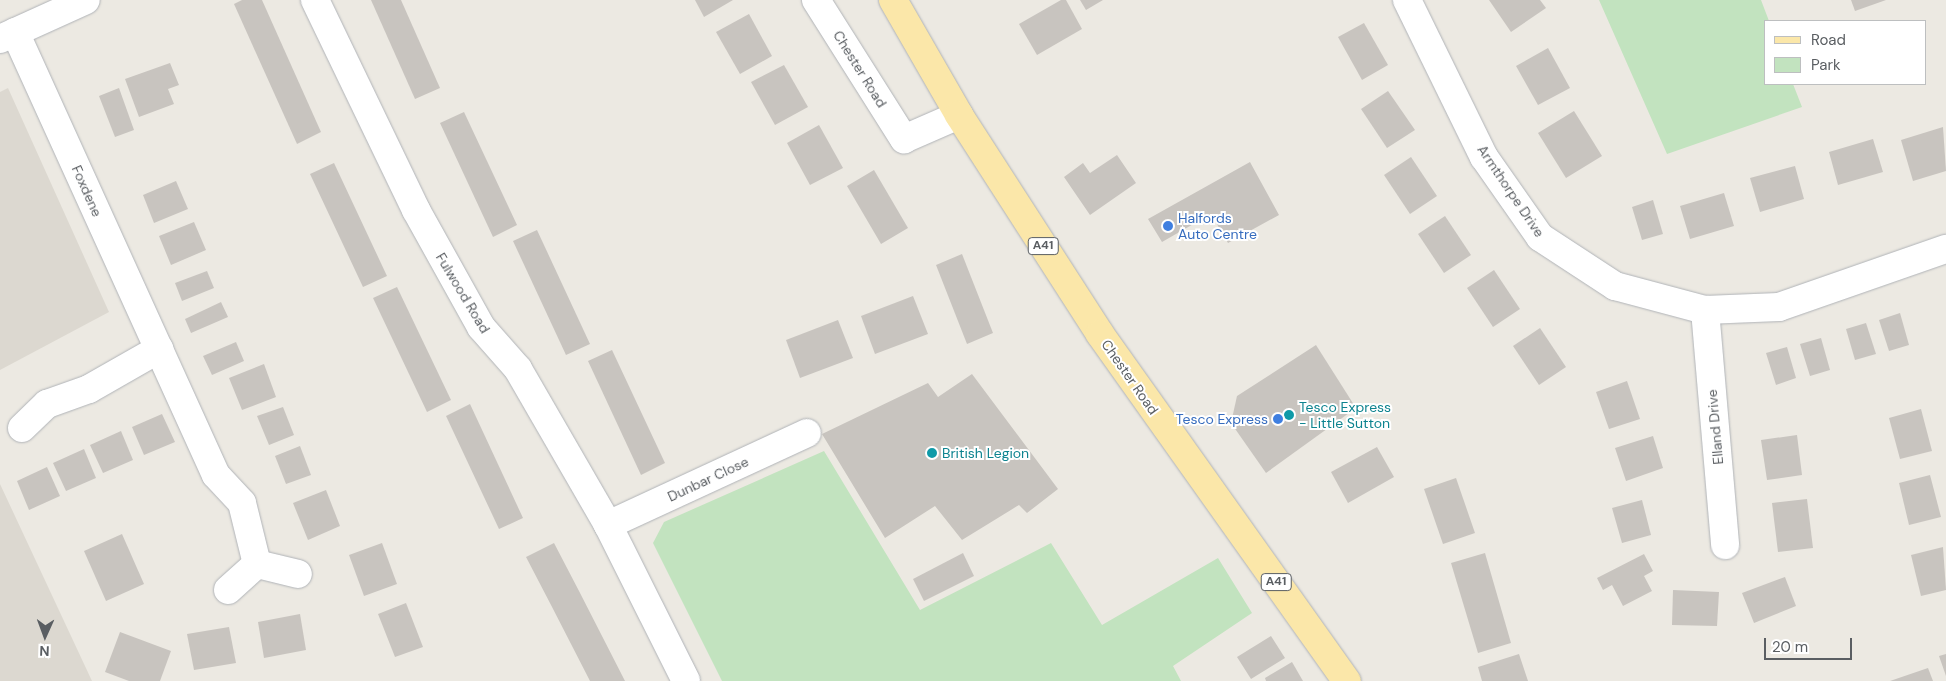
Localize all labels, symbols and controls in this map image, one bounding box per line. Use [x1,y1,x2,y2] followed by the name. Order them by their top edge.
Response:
[1764,20,1926,85] legend
[830,27,890,111] street label: Chester Road
[1811,30,1846,50] text: Road
[1811,55,1841,75] text: Park
[1474,142,1548,240] street label: Armthorpe Drive
[68,163,106,219] street label: Foxdene
[1178,210,1257,242] place label: Halfords Auto Centre
[1162,220,1174,232] marker: Halfords Auto Centre
[1027,237,1059,256] road number: A41
[432,250,494,336] street label: Fulwood Road
[1098,336,1162,418] street label: Chester Road
[1703,389,1727,465] street label: Elland Drive
[1299,399,1391,432] place label: Tesco Express - Little Sutton
[1283,409,1295,421] marker: Tesco Express - Little Sutton
[1176,411,1268,427] place label: Tesco Express
[1272,413,1284,425] marker: Tesco Express
[942,445,1029,461] place label: British Legion
[926,447,938,459] marker: British Legion
[665,453,751,505] street label: Dunbar Close
[1260,572,1292,592] road number: A41
[20,611,70,661] north arrow
[1766,628,1854,660] scale bar
[1772,637,1808,657] text: 20 m
[39,642,50,660] text: N

